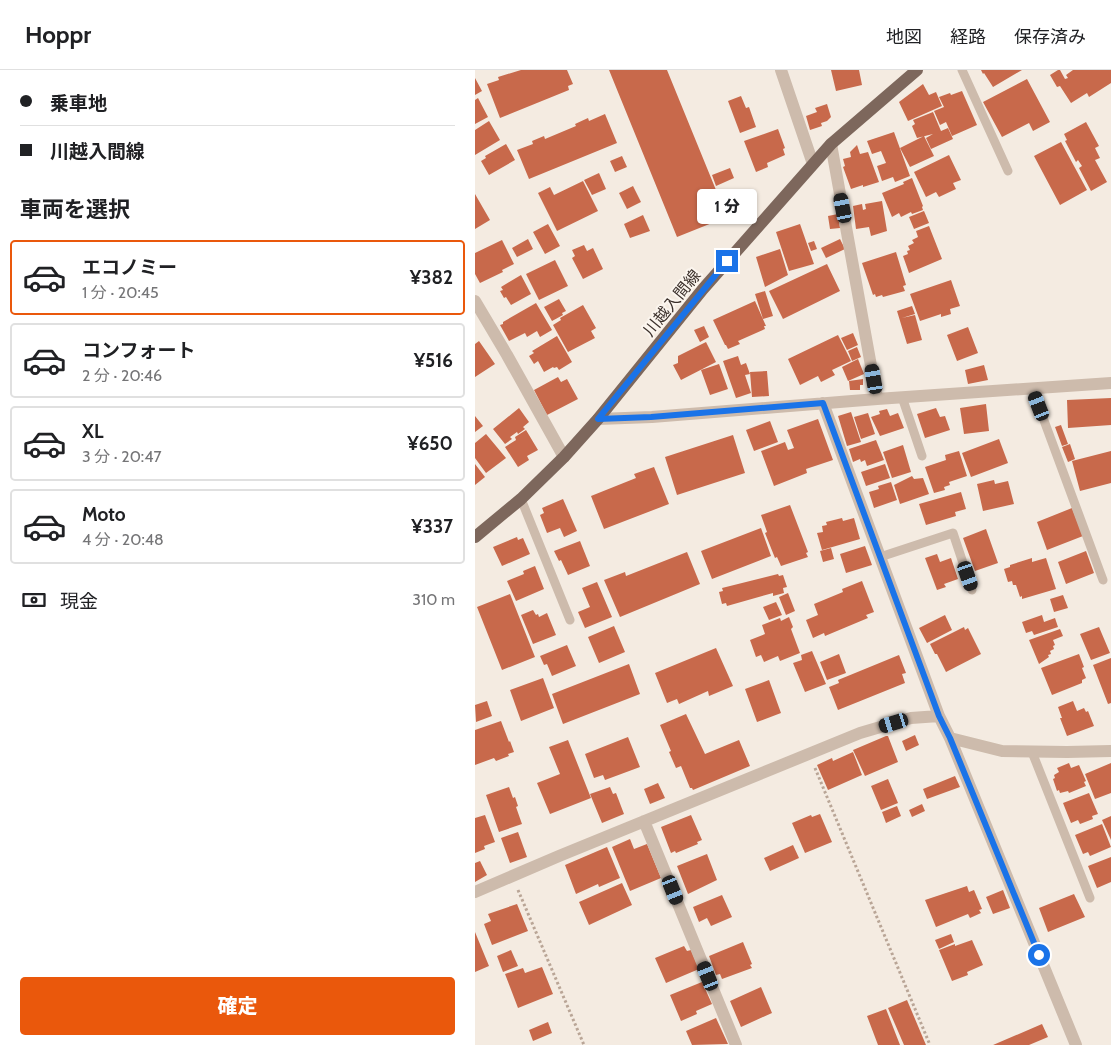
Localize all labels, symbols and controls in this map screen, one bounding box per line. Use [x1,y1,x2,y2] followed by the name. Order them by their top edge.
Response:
[25,20,91,49] text: Hoppr
[886,26,922,48] text: 地図
[950,26,986,48] text: 経路
[1014,26,1086,48] text: 保存済み
[50,92,107,115] text: 乗車地
[50,140,145,163] text: 川越入間線
[697,189,757,224] callout: 1 分
[832,192,853,224] car
[20,196,130,223] text: 車両を選択
[714,197,740,216] text: 1 分
[716,250,738,272] route end
[22,255,67,300] icon: car
[82,256,177,279] text: エコノミー
[410,266,453,289] text: ¥382
[639,266,705,340] street label: 川越入間線
[82,283,159,302] text: 1 分 · 20:45
[22,338,67,383] icon: car
[82,339,195,362] text: コンフォート
[414,349,453,372] text: ¥516
[864,363,883,395] car
[82,366,162,385] text: 2 分 · 20:46
[1026,389,1051,423] car
[82,420,103,443] text: XL
[22,421,67,466] icon: car
[407,432,453,455] text: ¥650
[82,447,161,466] text: 3 分 · 20:47
[82,503,126,526] text: Moto
[22,504,67,549] icon: car
[411,515,453,538] text: ¥337
[82,530,164,549] text: 4 分 · 20:48
[956,559,979,593] car
[20,586,48,614] icon: cash
[60,590,98,613] text: 現金
[412,590,455,609] text: 310 m
[877,711,910,735] car
[660,873,685,907] car
[1028,944,1050,966] route start
[695,959,720,993] car
[20,977,455,1035] button: 確定

